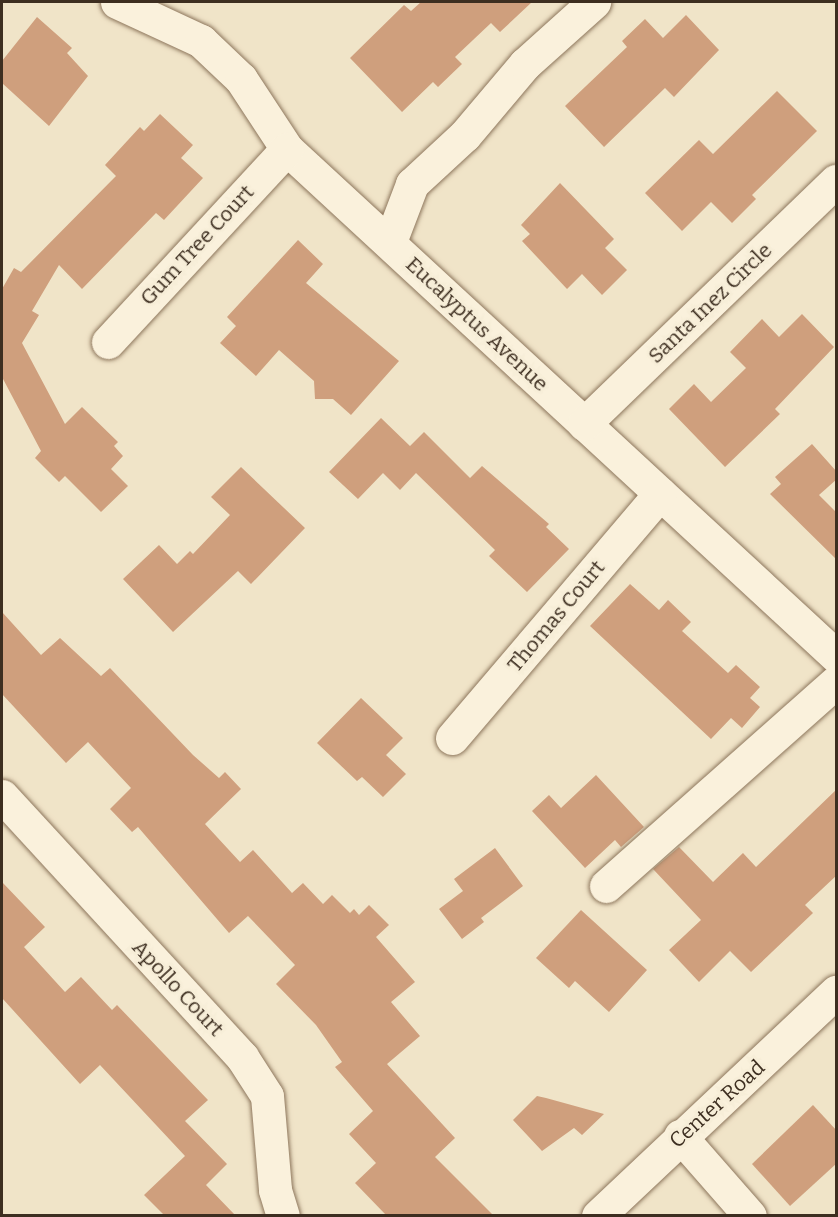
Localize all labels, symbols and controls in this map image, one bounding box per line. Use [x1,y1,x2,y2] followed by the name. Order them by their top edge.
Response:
[135,180,259,310] street label: Gum Tree Court
[643,238,777,368] street label: Santa Inez Circle
[401,252,553,396] street label: Eucalyptus Avenue
[502,555,610,677] street label: Thomas Court
[127,935,229,1041] street label: Apollo Court
[664,1055,770,1153] street label: Center Road

